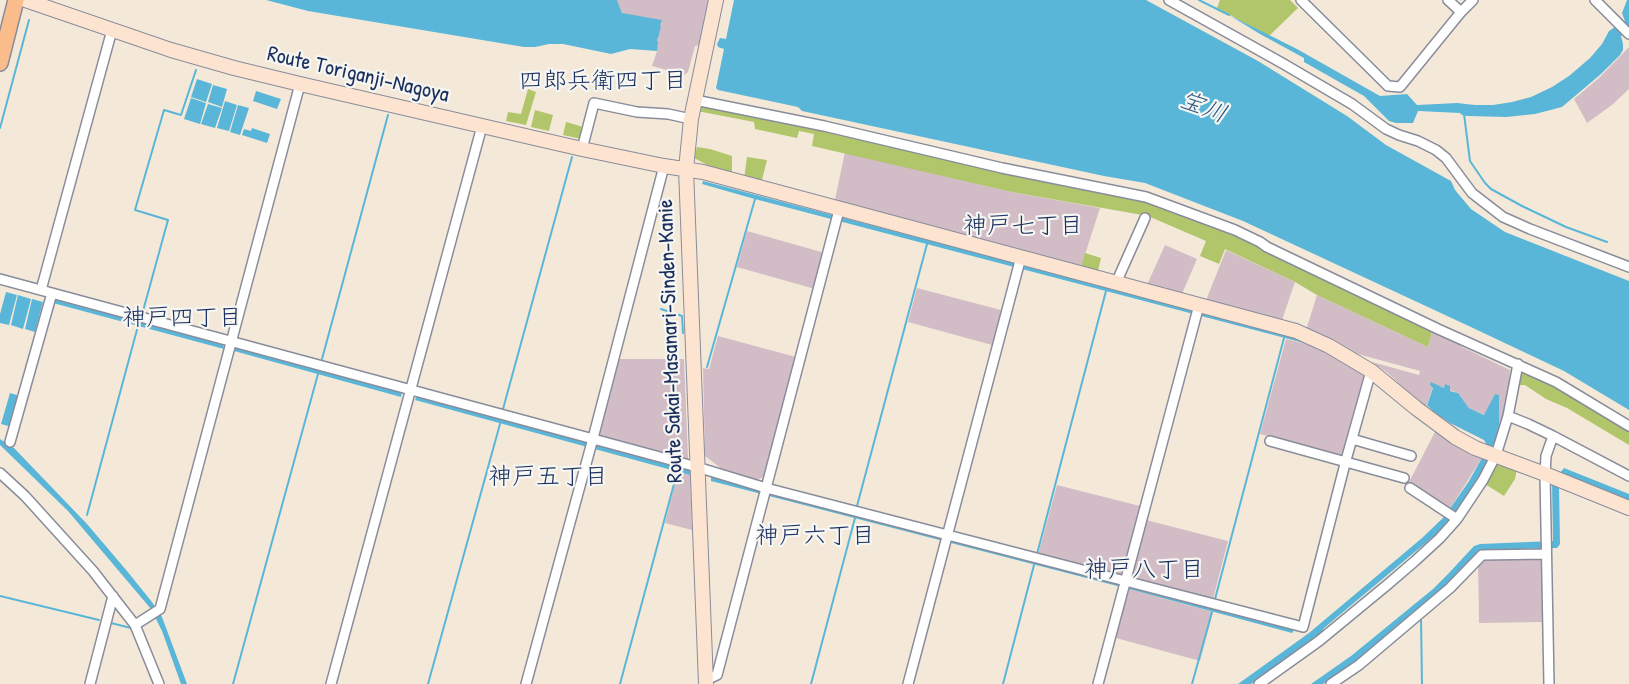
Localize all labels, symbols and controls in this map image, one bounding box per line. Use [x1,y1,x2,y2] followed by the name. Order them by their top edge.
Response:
[264,41,452,109] street label: Route Toriganji-Nagoya
[519,68,687,96] district label: 四郎兵衛四丁目
[1175,86,1231,130] water label: 宝川
[653,199,689,483] street label: Route Sakai-Masanari-Sinden-Kanie
[963,213,1083,241] district label: 神戸七丁目
[122,305,242,333] district label: 神戸四丁目
[488,464,608,492] district label: 神戸五丁目
[755,523,875,551] district label: 神戸六丁目
[1084,557,1204,585] district label: 神戸八丁目

